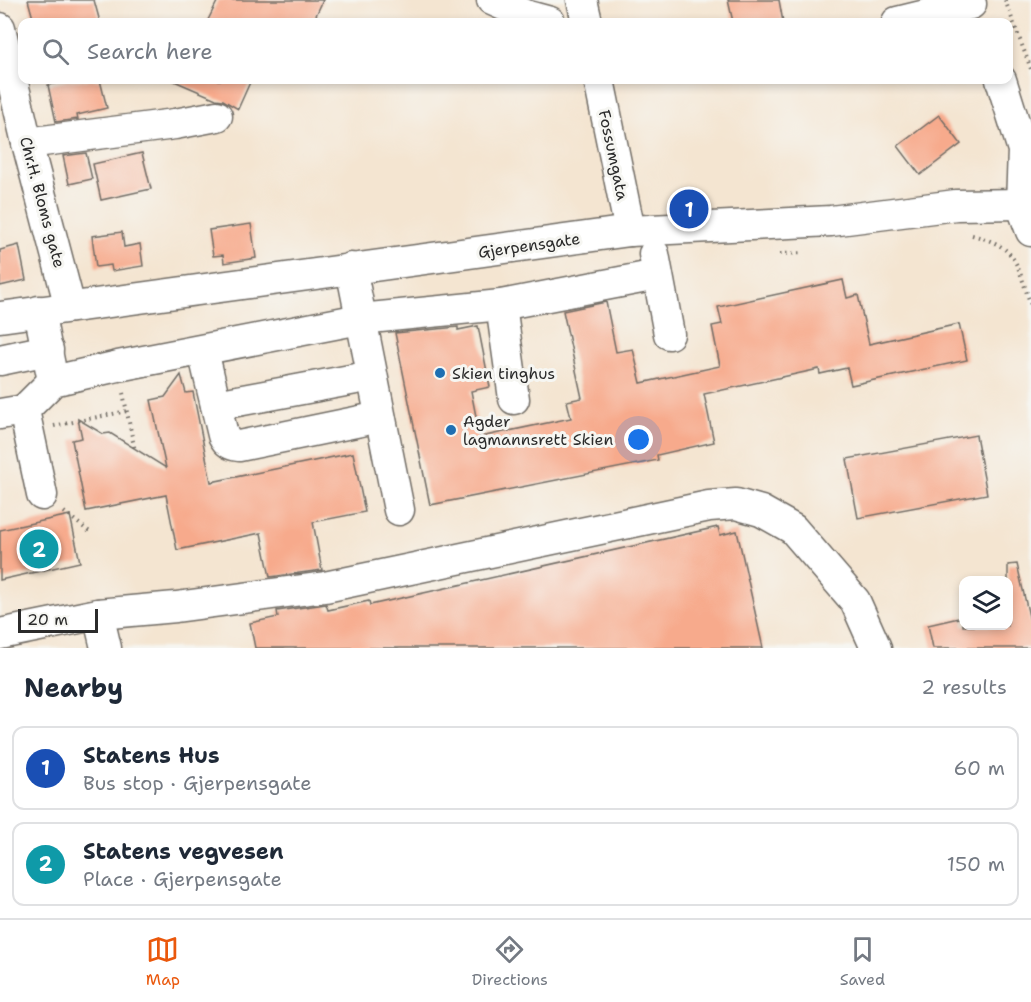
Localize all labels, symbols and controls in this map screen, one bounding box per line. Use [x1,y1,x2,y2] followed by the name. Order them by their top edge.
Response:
[18,18,1013,84] search box
[39,35,72,68] icon: search
[87,37,213,66] text: Search here
[594,108,633,202] street label: Fossumgata
[15,134,70,270] street label: Chr.H. Bloms gate
[670,186,708,232] pin: 1
[477,228,581,263] street label: Gjerpensgate
[452,363,555,384] place label: Skien tinghus
[433,366,447,380] marker: Skien tinghus
[463,411,613,450] place label: Agder lagmannsrett Skien
[444,423,458,437] marker: Agder lagmannsrett Skien
[624,425,653,454] your location
[20,526,58,572] pin: 2
[959,576,1013,630] map controls
[959,576,1013,630] button: layers
[18,606,98,634] scale bar
[27,609,68,630] text: 20 m
[24,670,123,705] text: Nearby
[921,674,1007,700] text: 2 results
[83,741,220,770] text: Statens Hus
[41,755,50,781] text: 1
[953,755,1005,781] text: 60 m
[83,770,312,796] text: Bus stop · Gjerpensgate
[83,837,284,866] text: Statens vegvesen
[39,851,53,877] text: 2
[947,851,1005,877] text: 150 m
[83,866,282,892] text: Place · Gjerpensgate
[146,933,180,990] tab: Map
[472,933,548,990] tab: Directions
[840,933,885,990] tab: Saved

